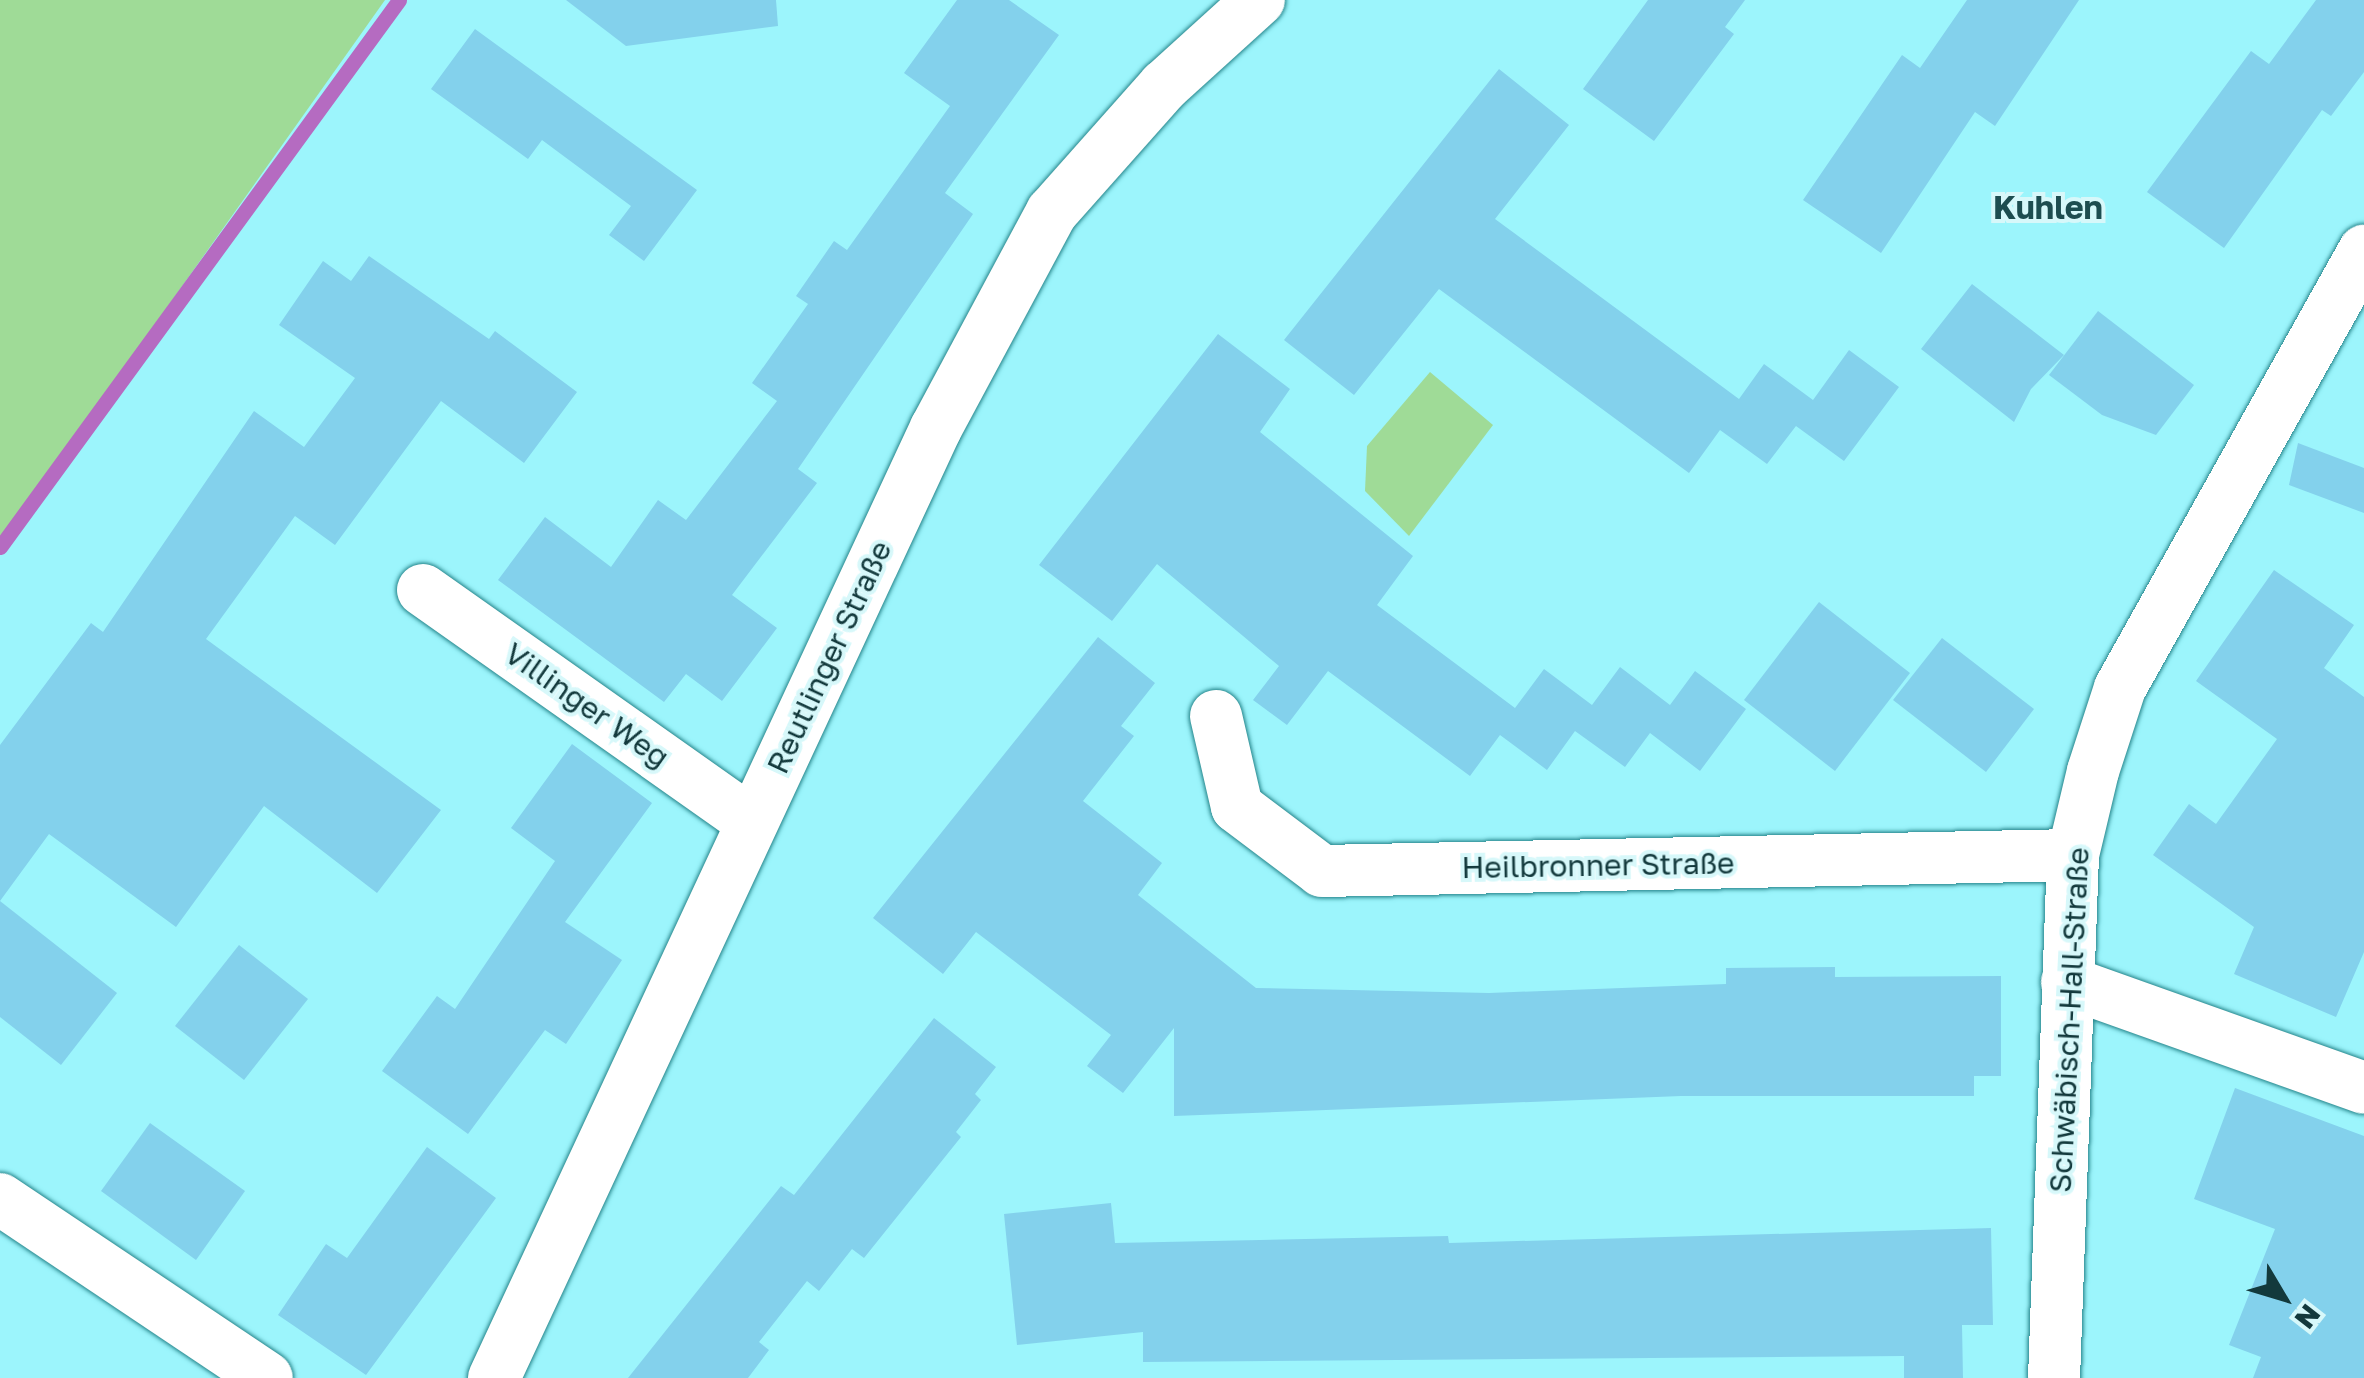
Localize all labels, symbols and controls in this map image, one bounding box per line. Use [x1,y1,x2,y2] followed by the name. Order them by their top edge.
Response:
[1993,188,2103,226] district label: Kuhlen
[759,535,899,779] street label: Reutlinger Straße
[498,635,676,775] street label: Villinger Weg
[1461,845,1735,885] street label: Heilbronner Straße
[2042,846,2096,1194] street label: Schwäbisch-Hall-Straße
[2234,1248,2334,1348] north arrow
[2288,1298,2328,1335] text: N

